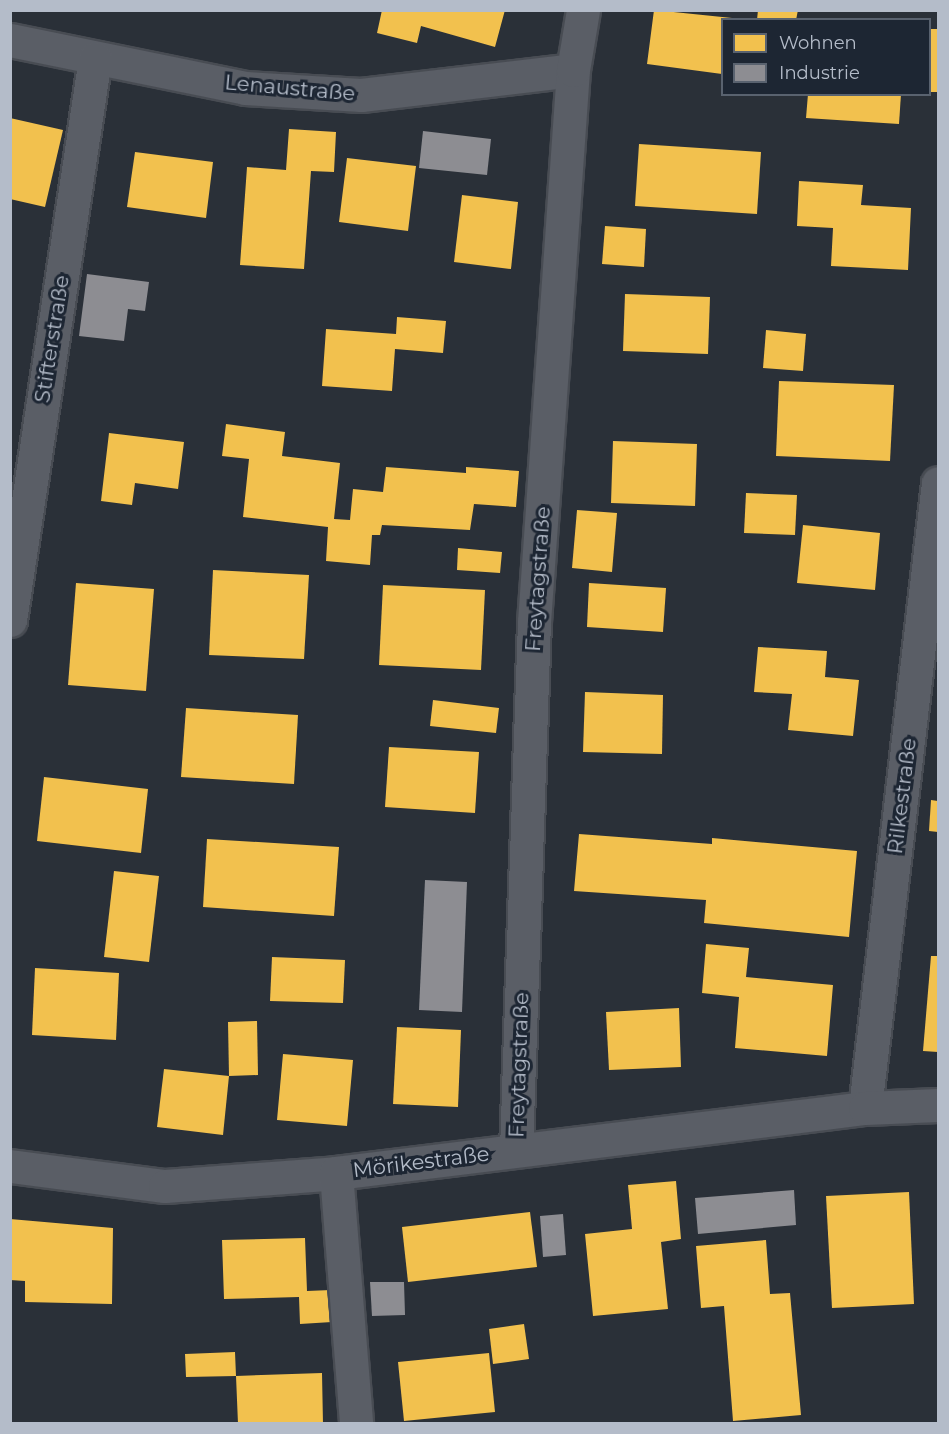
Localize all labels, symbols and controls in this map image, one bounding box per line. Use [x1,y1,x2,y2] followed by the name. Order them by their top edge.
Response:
[721,18,931,96] legend
[779,32,857,54] text: Wohnen
[779,62,860,84] text: Industrie
[224,70,356,106] street label: Lenaustraße
[29,273,75,405] street label: Stifterstraße
[520,505,556,653] street label: Freytagstraße
[882,737,922,855] street label: Rilkestraße
[504,992,534,1138] street label: Freytagstraße
[351,1141,491,1183] street label: Mörikestraße

